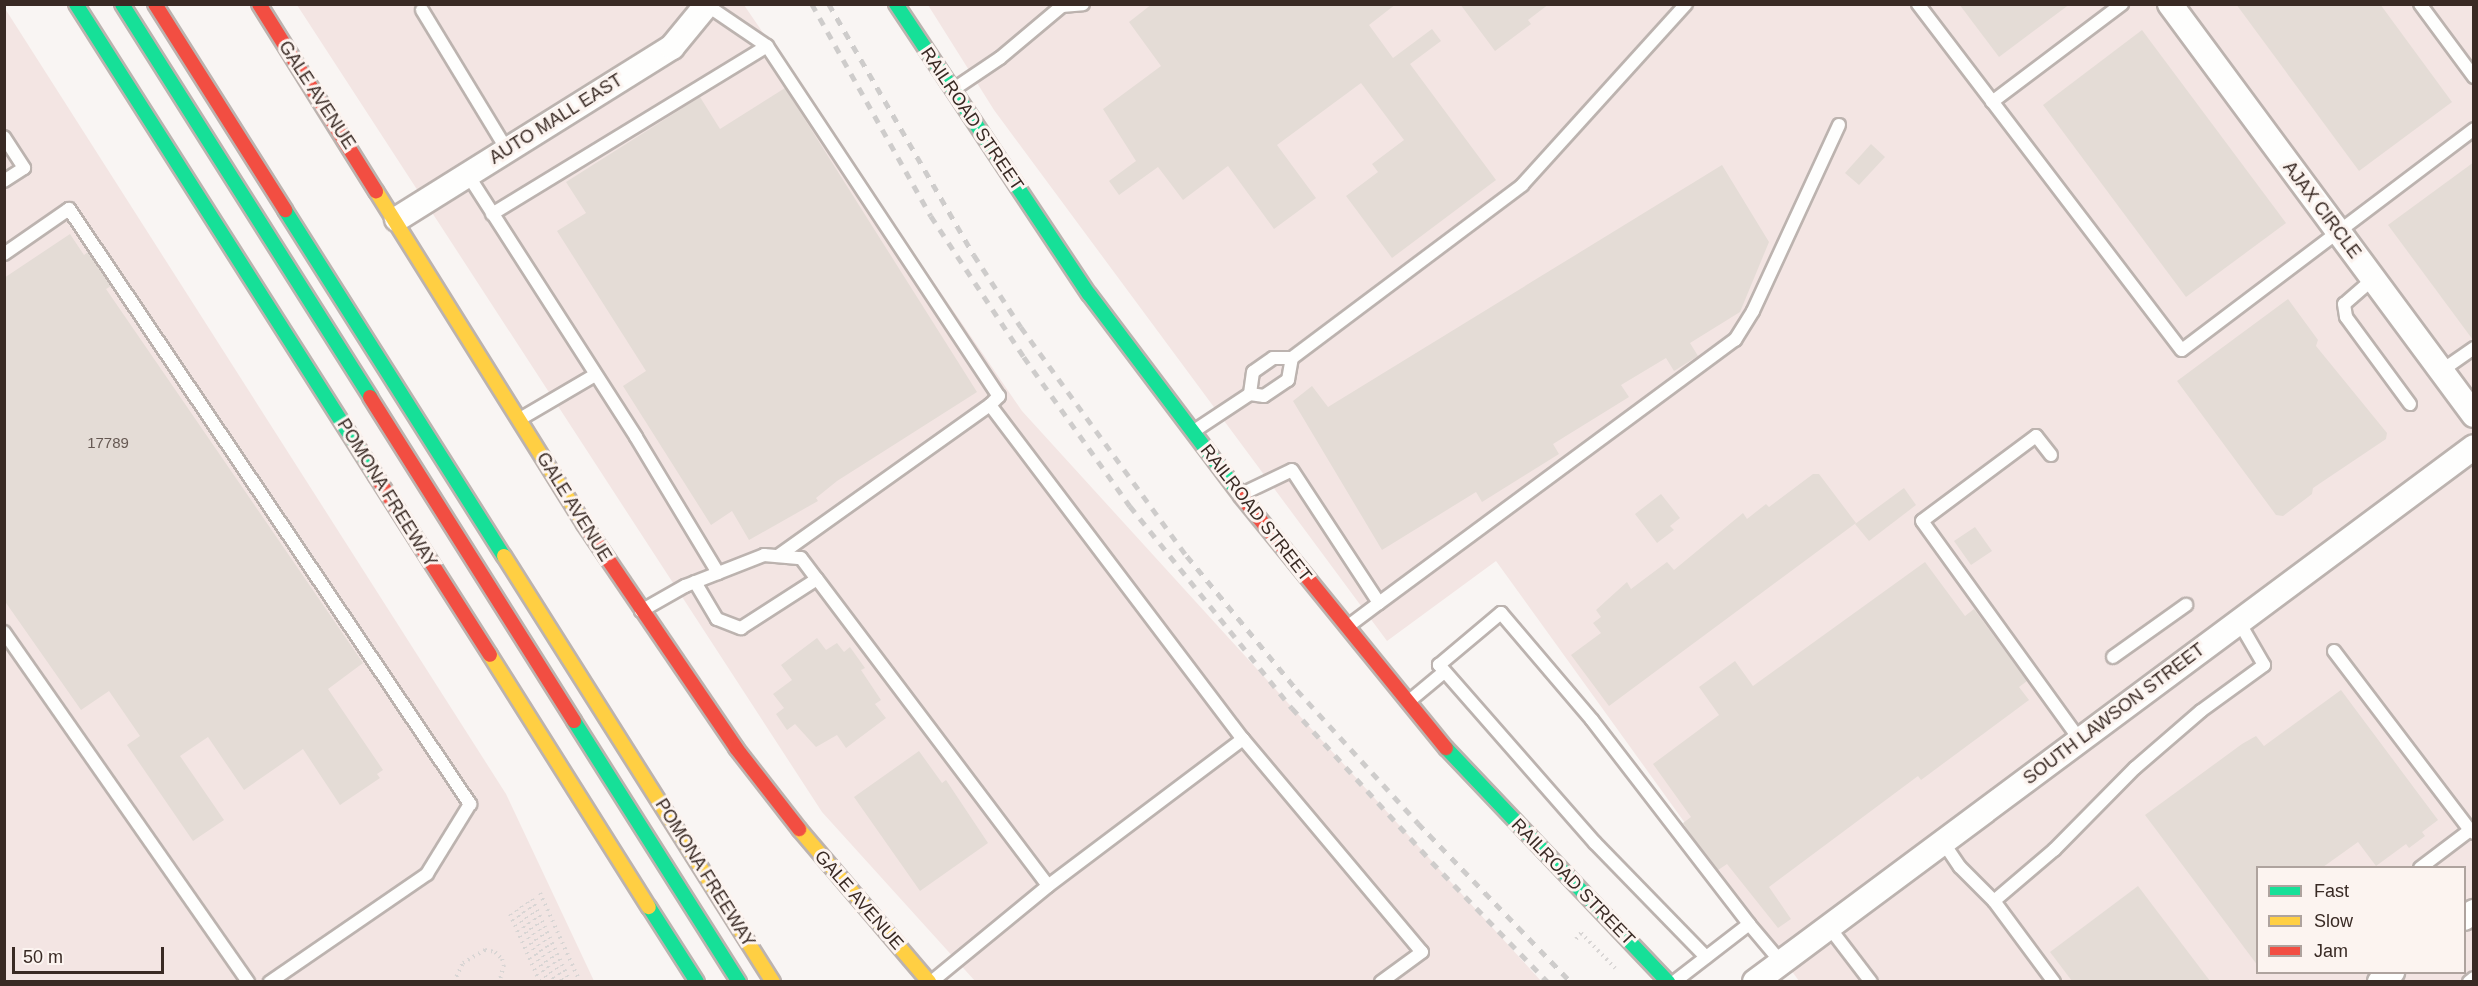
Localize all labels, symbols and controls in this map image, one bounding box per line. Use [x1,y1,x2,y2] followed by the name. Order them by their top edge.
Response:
[274,36,360,154] street label: GALE AVENUE
[916,43,1028,195] street label: RAILROAD STREET
[485,69,627,169] street label: AUTO MALL EAST
[2278,157,2366,263] street label: AJAX CIRCLE
[332,414,442,572] street label: POMONA FREEWAY
[87,434,129,452] house number: 17789
[1196,440,1316,586] street label: RAILROAD STREET
[532,448,616,566] street label: GALE AVENUE
[2019,639,2209,789] street label: SOUTH LAWSON STREET
[650,794,760,952] street label: POMONA FREEWAY
[1507,814,1639,950] street label: RAILROAD STREET
[810,845,908,955] street label: GALE AVENUE
[2256,866,2466,974] legend
[2314,881,2349,901] text: Fast
[2314,911,2353,931] text: Slow
[15,935,166,973] scale bar
[2314,941,2348,961] text: Jam
[23,947,63,967] text: 50 m

